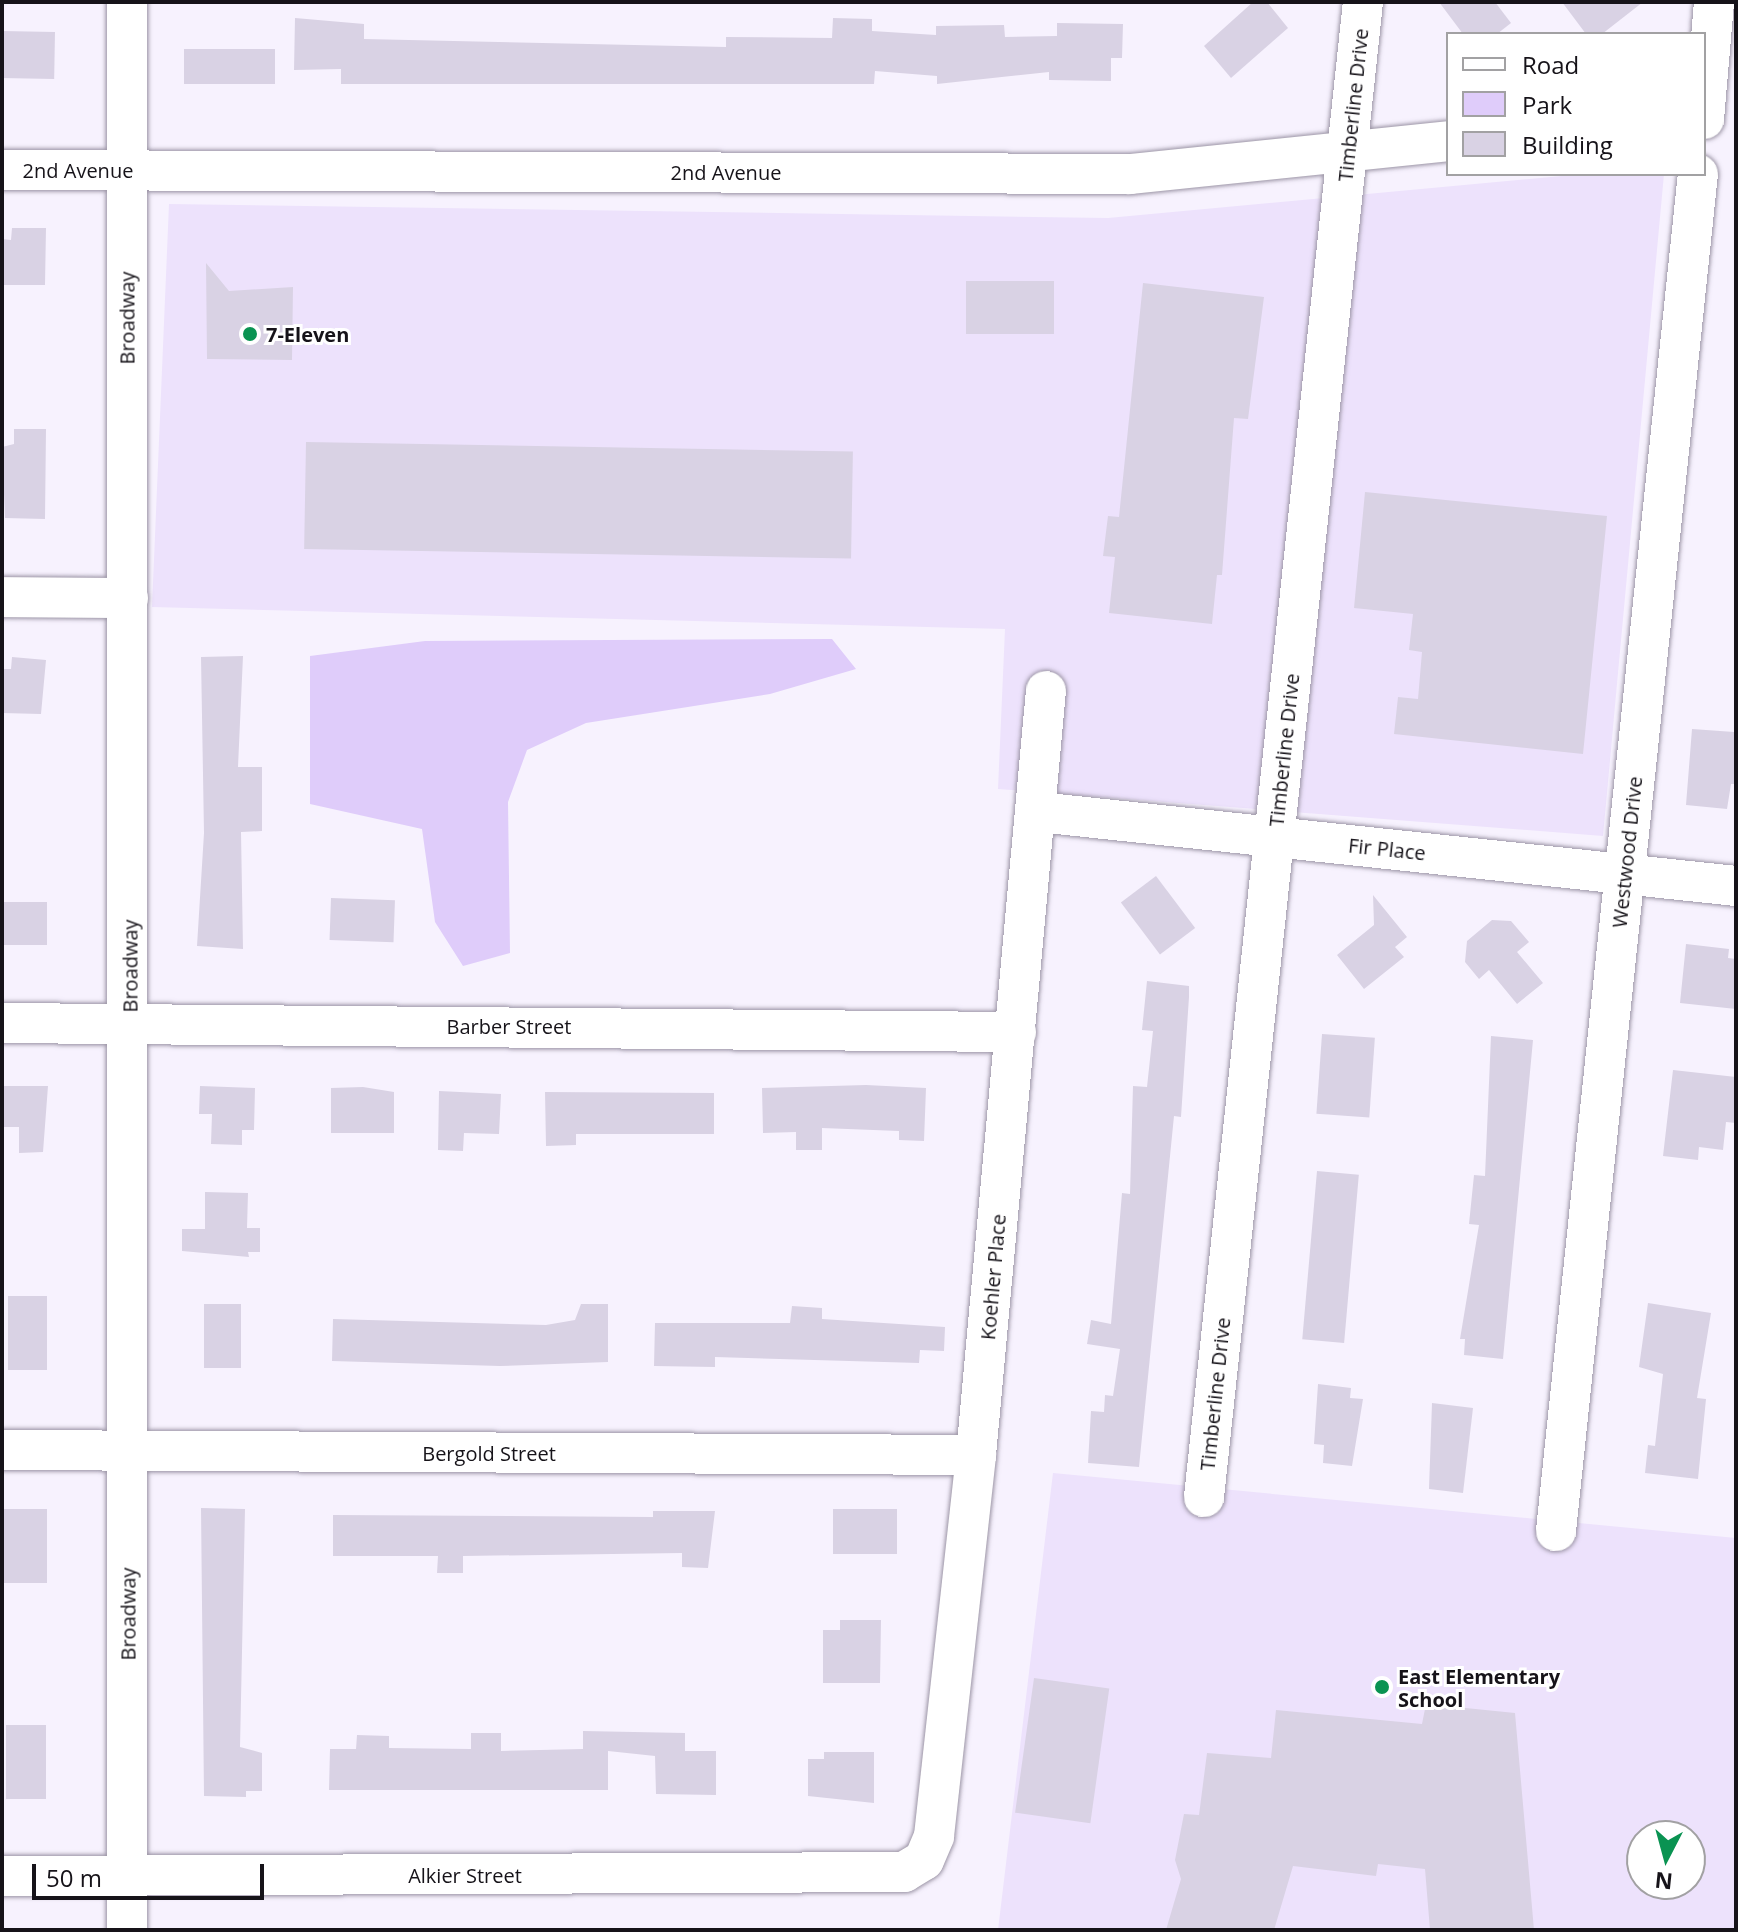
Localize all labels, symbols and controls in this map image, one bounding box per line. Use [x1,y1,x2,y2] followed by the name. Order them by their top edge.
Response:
[1333,27,1373,183] street label: Timberline Drive
[1446,32,1706,176] legend
[1522,48,1579,81] text: Road
[1522,88,1572,121] text: Park
[1522,128,1613,161] text: Building
[23,158,133,182] street label: 2nd Avenue
[671,160,781,184] street label: 2nd Avenue
[115,271,139,365] street label: Broadway
[266,322,349,346] place label: 7-Eleven
[241,325,259,343] marker: 7-Eleven
[1264,672,1304,828] street label: Timberline Drive
[1607,775,1647,929] street label: Westwood Drive
[1347,833,1427,865] street label: Fir Place
[118,919,142,1013] street label: Broadway
[447,1014,571,1038] street label: Barber Street
[976,1213,1010,1341] street label: Koehler Place
[1195,1316,1235,1472] street label: Timberline Drive
[422,1441,556,1465] street label: Bergold Street
[116,1567,140,1661] street label: Broadway
[1398,1664,1560,1711] place label: East Elementary School
[1373,1678,1391,1696] marker: East Elementary School
[1626,1820,1706,1900] north arrow
[36,1848,268,1898] scale bar
[46,1861,102,1894] text: 50 m
[408,1863,522,1887] street label: Alkier Street
[1653,1866,1674,1898] text: N

